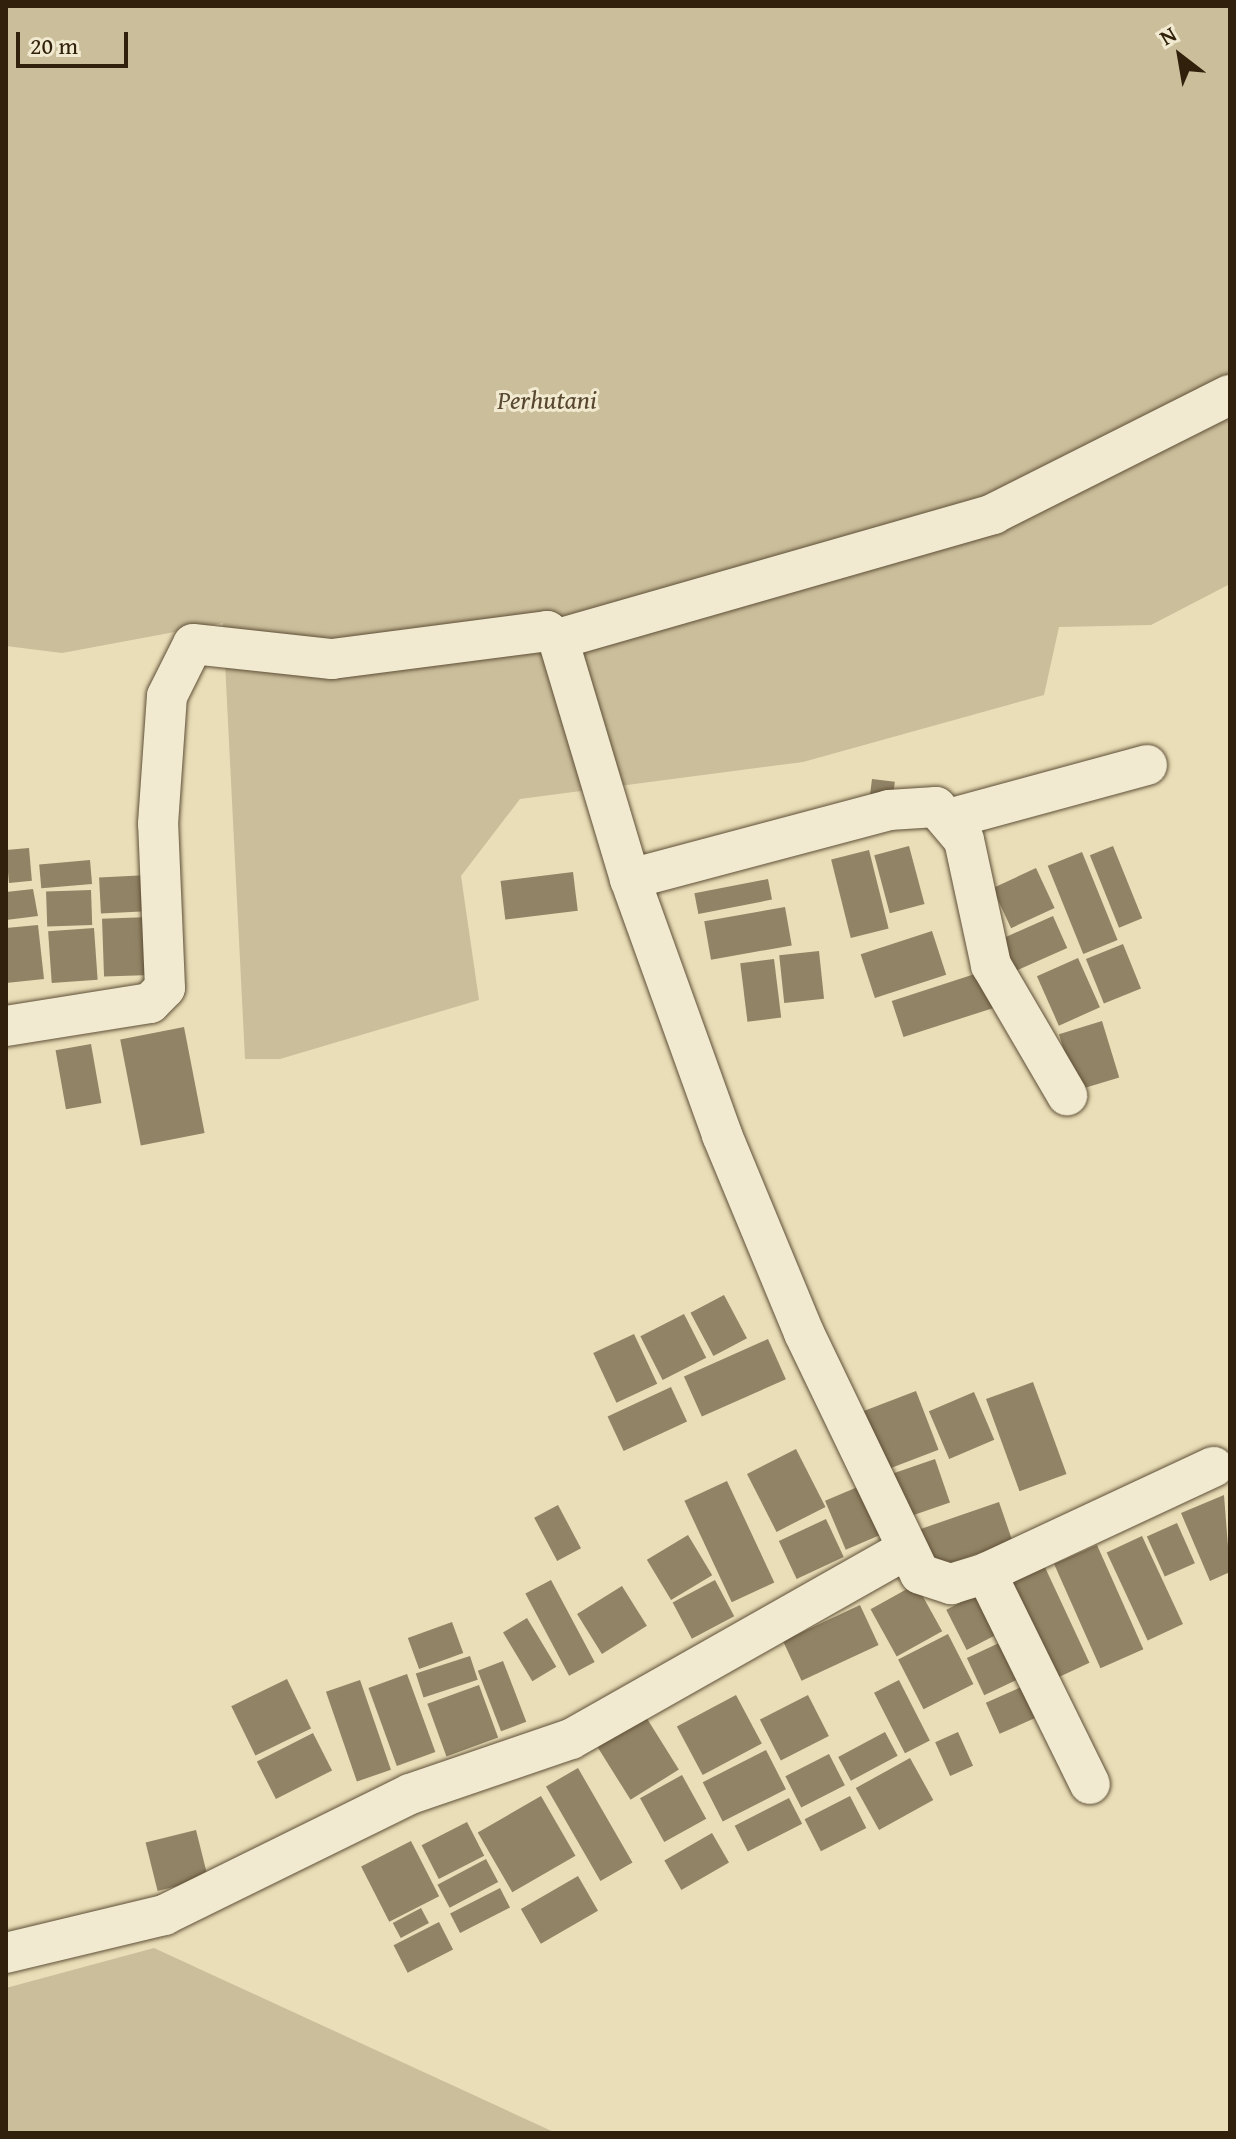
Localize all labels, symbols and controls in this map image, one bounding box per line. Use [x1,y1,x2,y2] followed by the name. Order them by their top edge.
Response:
[20,16,132,66] scale bar
[1140,16,1220,96] north arrow
[1153,18,1182,53] text: N
[30,28,78,63] text: 20 m
[497,384,597,416] park label: Perhutani

